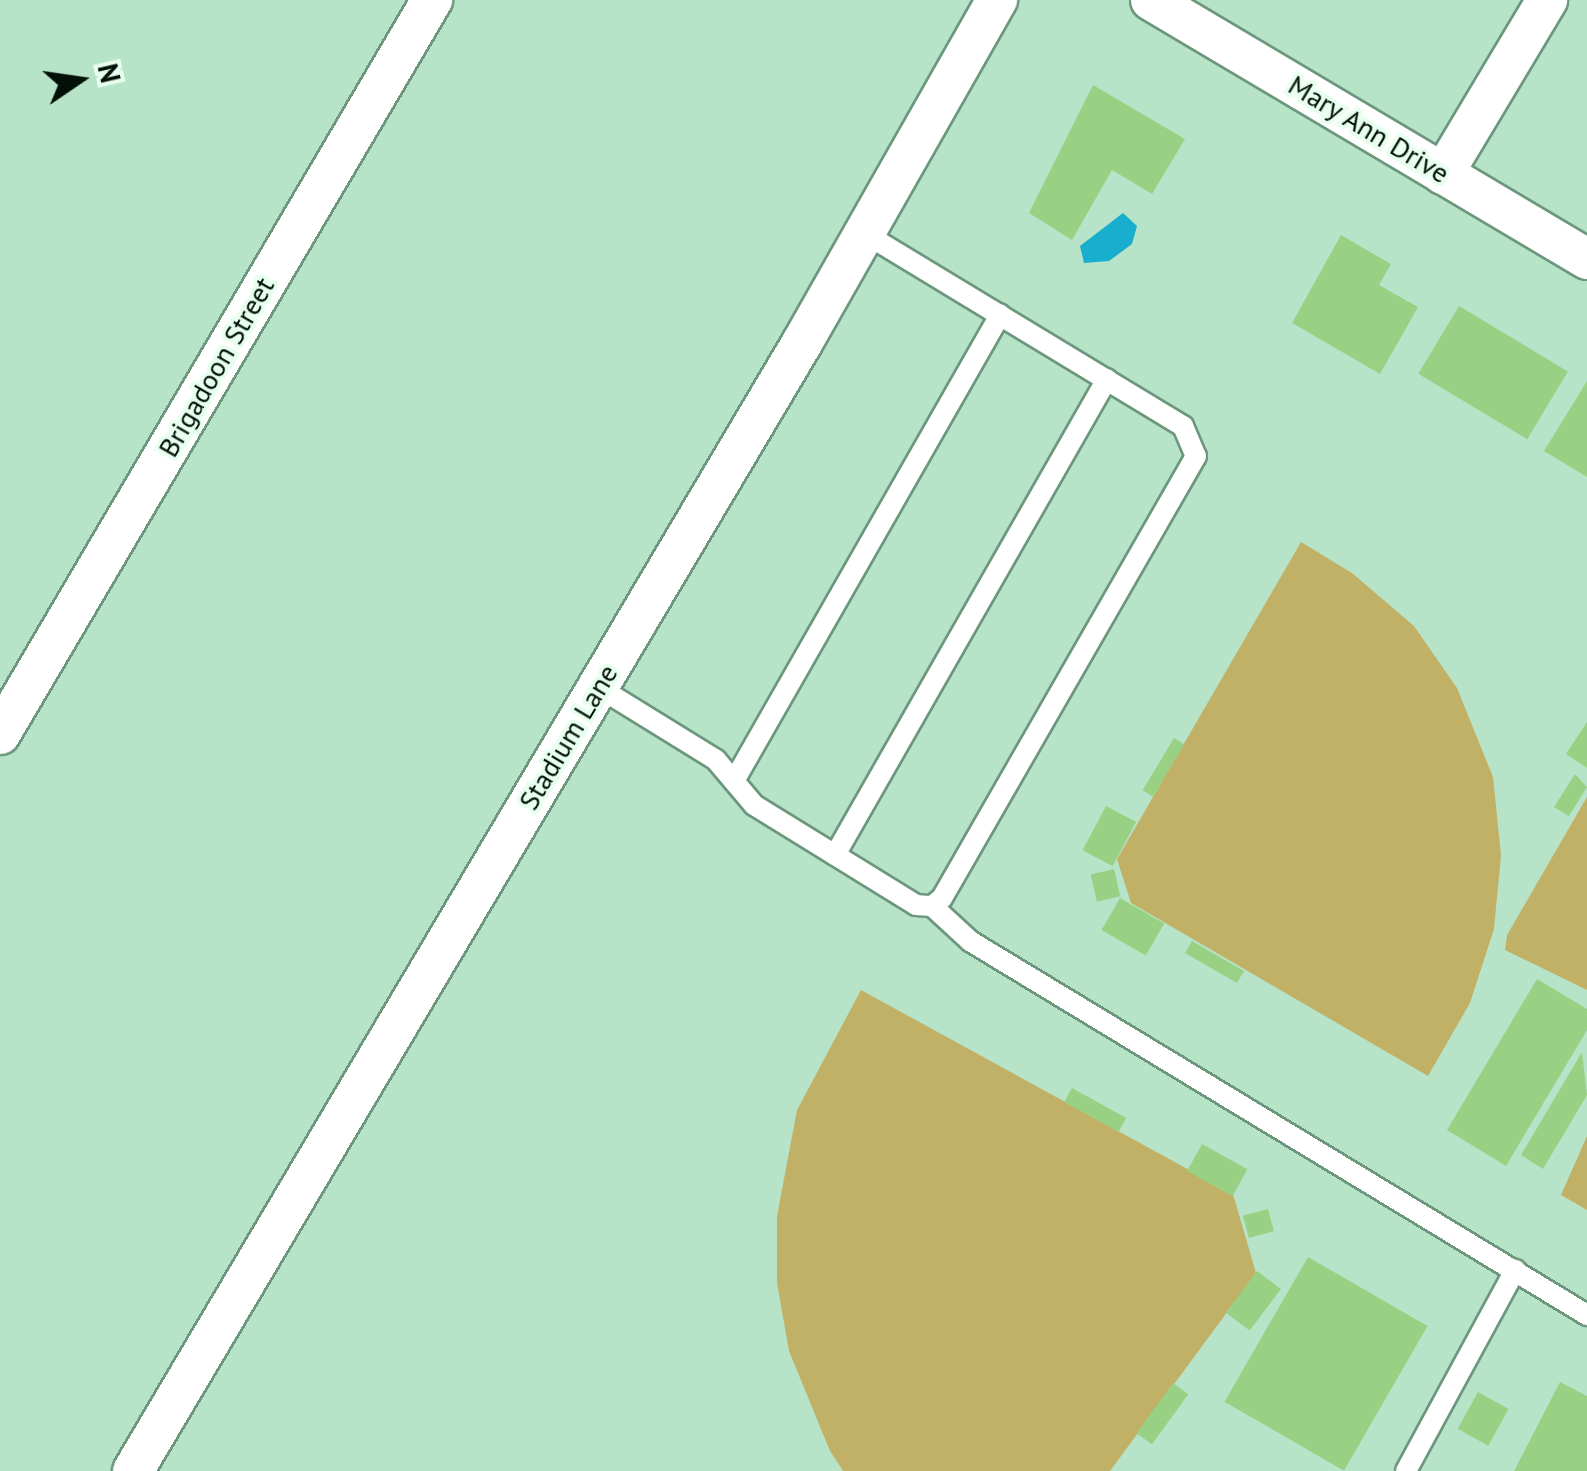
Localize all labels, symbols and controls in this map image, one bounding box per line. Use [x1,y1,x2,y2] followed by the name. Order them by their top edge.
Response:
[30,30,130,130] north arrow
[90,60,130,86] text: N
[1282,67,1456,191] street label: Mary Ann Drive
[151,271,281,463] street label: Brigadoon Street
[512,658,624,816] street label: Stadium Lane

